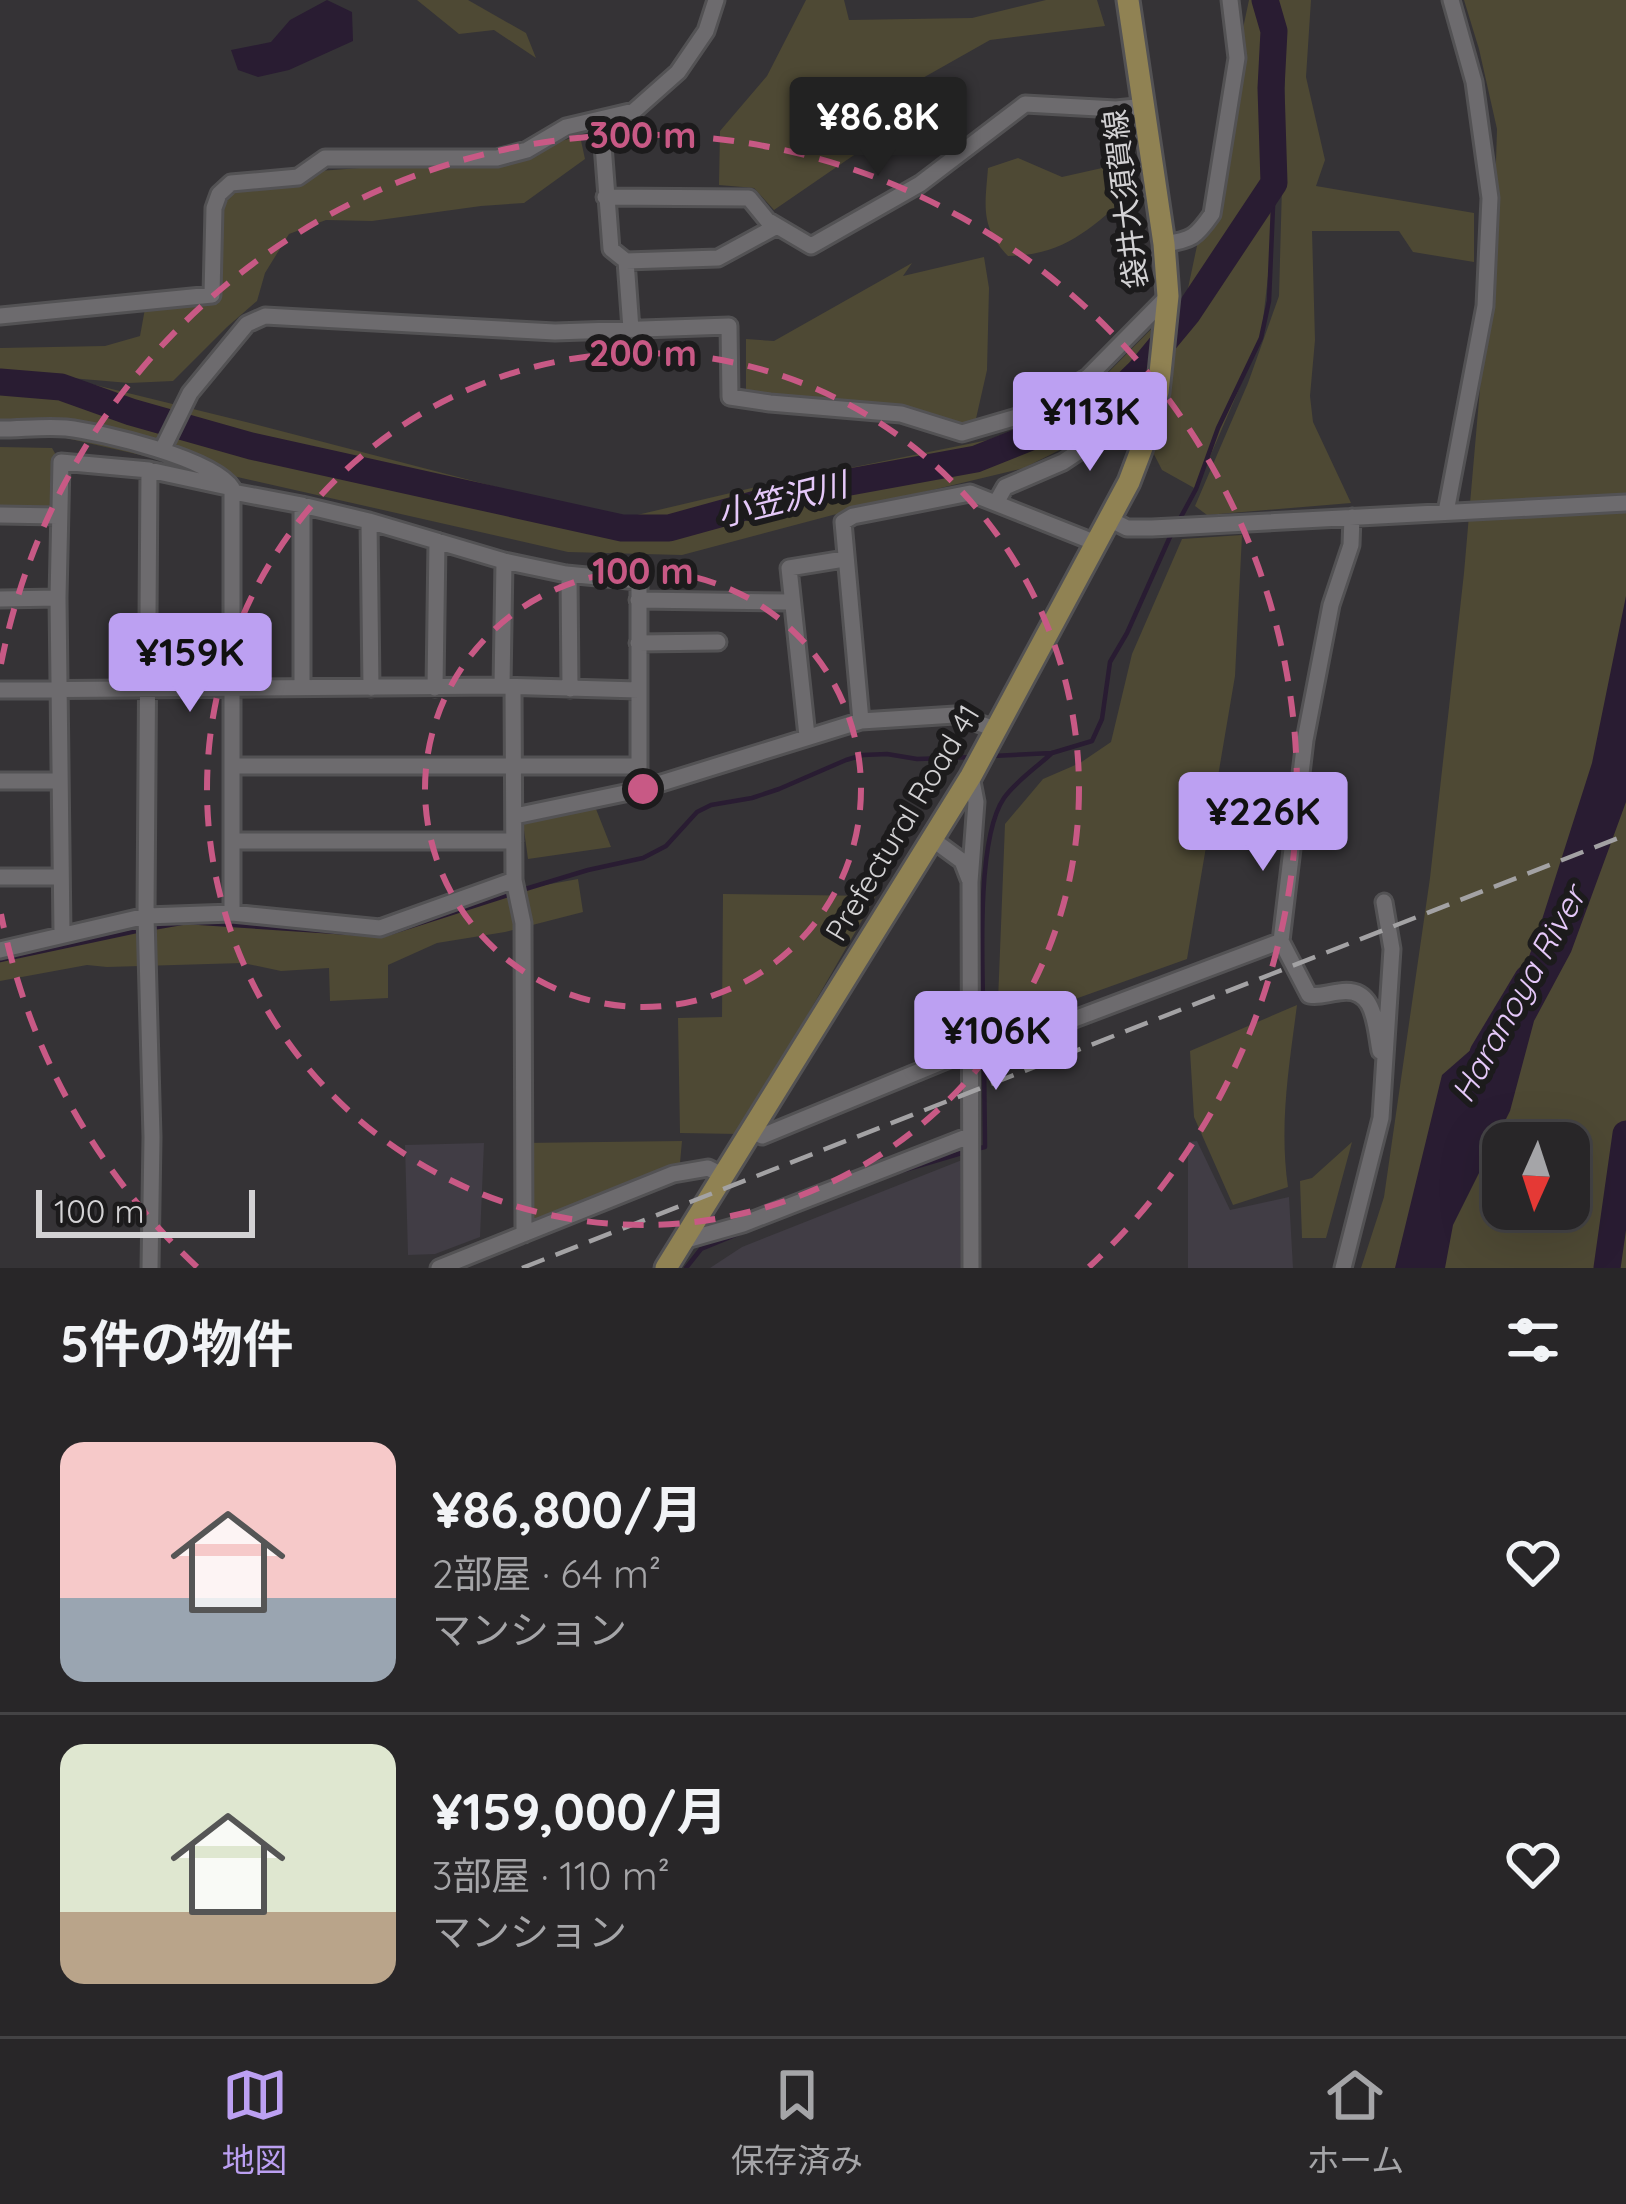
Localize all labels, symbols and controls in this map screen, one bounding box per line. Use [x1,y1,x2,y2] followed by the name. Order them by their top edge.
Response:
[780,77,976,179] pin: ¥86.8K
[817,91,939,140] text: ¥86.8K
[1095,107,1155,291] street label: 袋井大須賀線
[590,112,696,157] text: 300 m
[589,330,697,375] text: 200 m
[1006,372,1174,474] pin: ¥113K
[1040,386,1140,435] text: ¥113K
[713,462,854,534] water label: 小笠沢川
[592,548,694,593] text: 100 m
[106,613,274,715] pin: ¥159K
[136,627,244,676] text: ¥159K
[817,697,988,948] street label: Prefectural Road 41
[622,768,664,810] centre of rings
[1179,772,1347,874] pin: ¥226K
[1206,786,1320,835] text: ¥226K
[1441,875,1596,1109] water label: Haranoya River
[912,991,1080,1093] pin: ¥106K
[941,1005,1051,1054] text: ¥106K
[1482,1122,1590,1230] north arrow
[1482,1122,1590,1230] map controls
[36,1184,255,1237] scale bar
[54,1190,145,1231] text: 100 m
[1500,1307,1566,1373] icon: filters
[60,1311,293,1375] text: 5件の物件
[432,1477,703,1541] text: ¥86,800/月
[156,1490,300,1634] icon: home
[1500,1529,1566,1595] icon: heart
[432,1549,661,1598] text: 2部屋 · 64 m²
[432,1605,627,1654] text: マンション
[432,1779,728,1843] text: ¥159,000/月
[156,1792,300,1936] icon: home
[1500,1831,1566,1897] icon: heart
[432,1851,670,1900] text: 3部屋 · 110 m²
[432,1907,627,1956] text: マンション
[222,2062,288,2182] tab: 地図
[731,2062,863,2182] tab: 保存済み
[1306,2062,1404,2182] tab: ホーム

